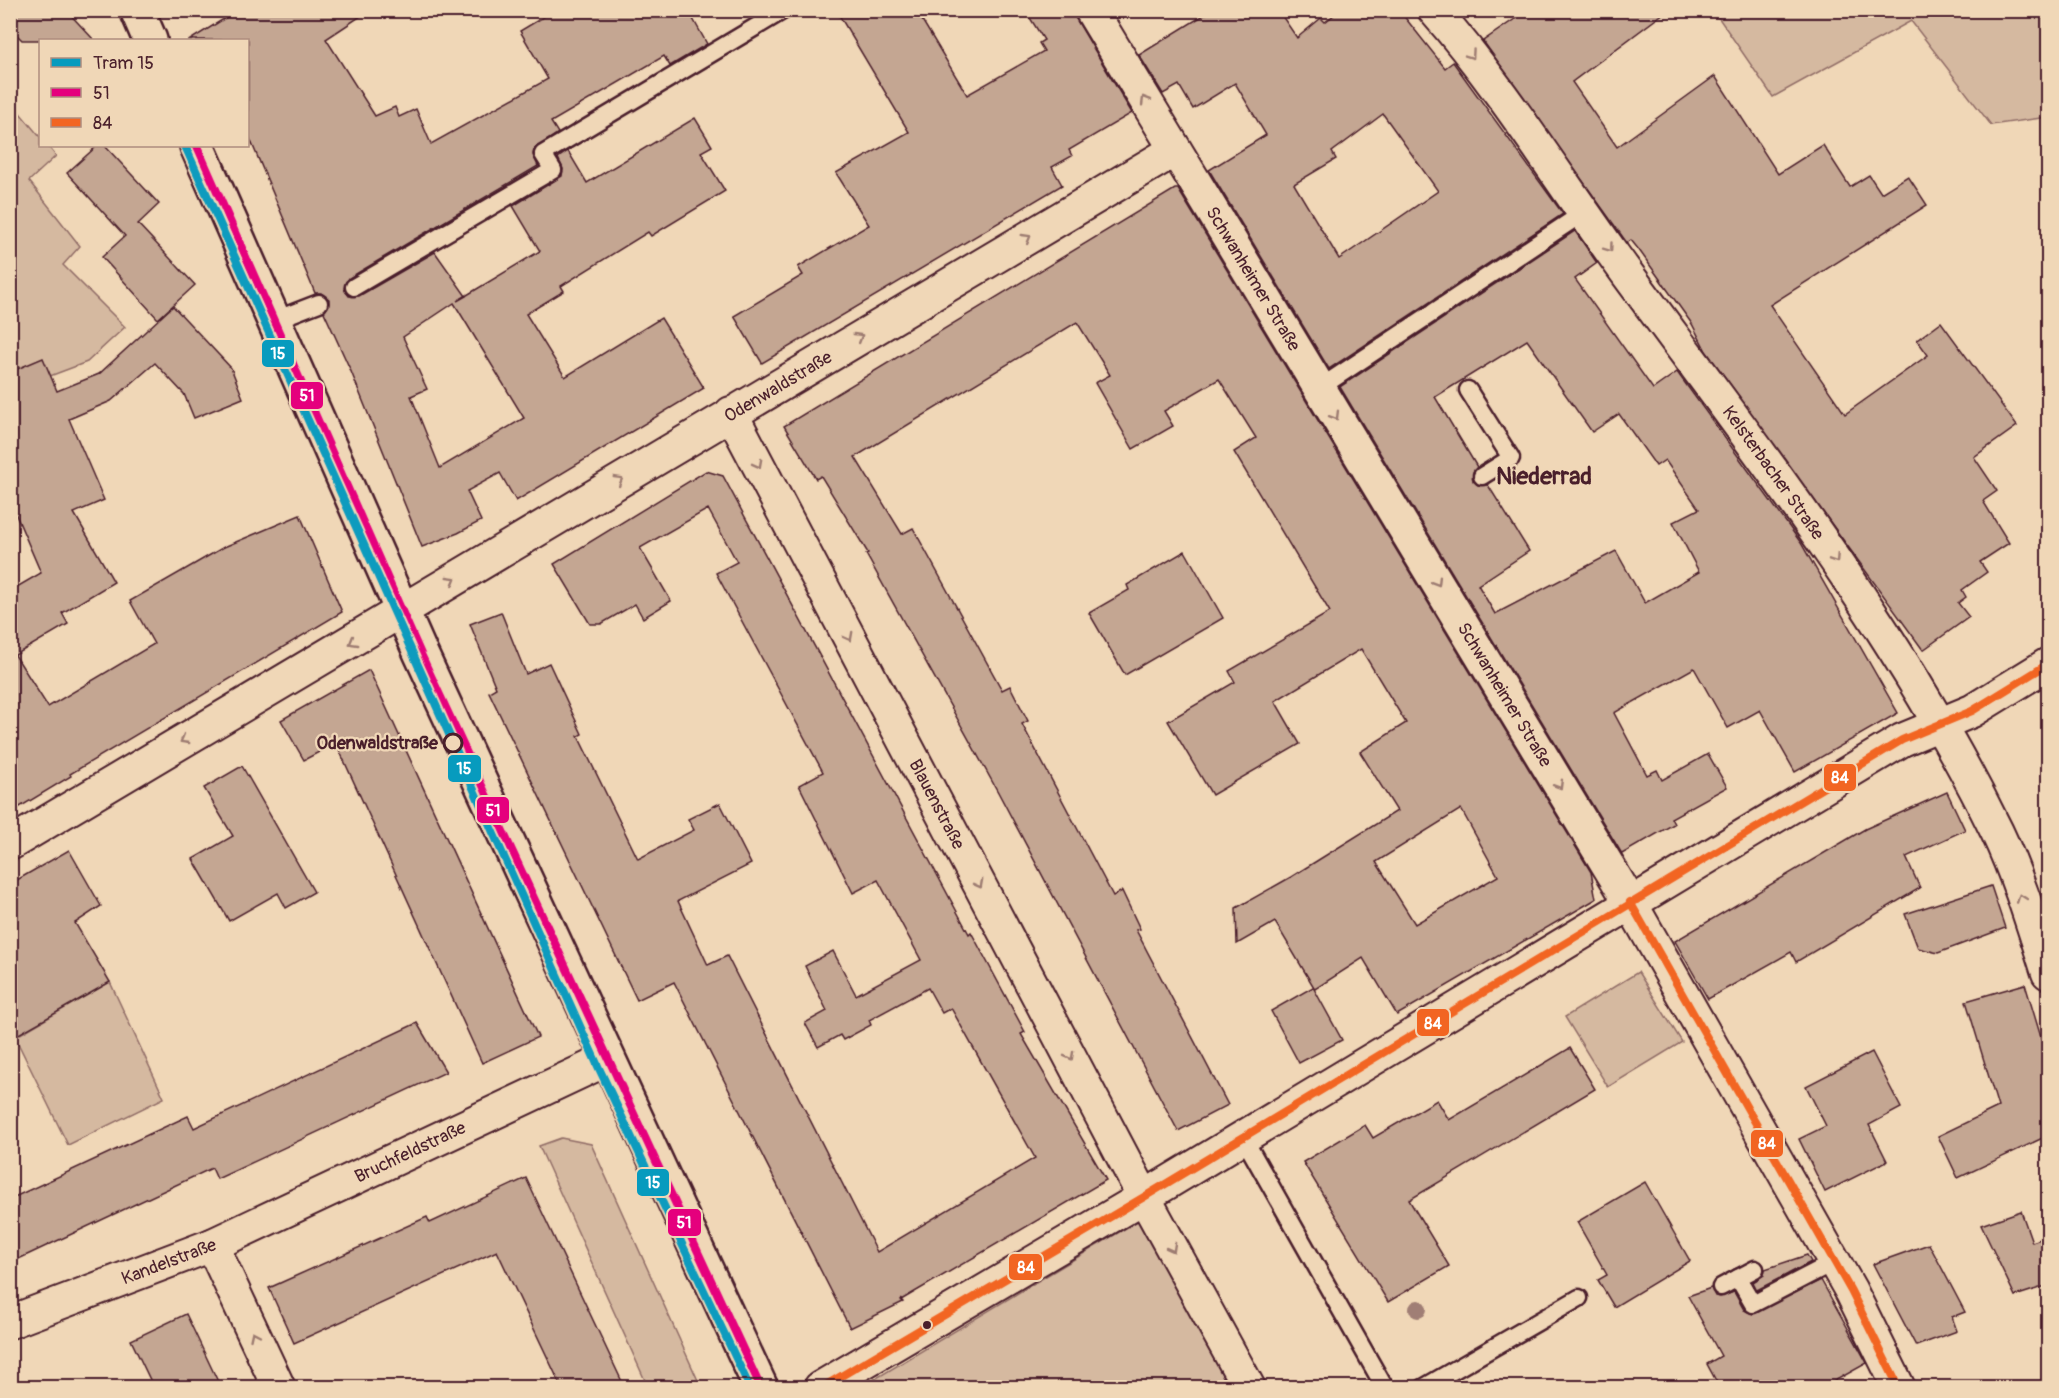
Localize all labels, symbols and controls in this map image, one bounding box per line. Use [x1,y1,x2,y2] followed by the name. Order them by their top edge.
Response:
[39,39,249,147] legend
[1464,49,1475,60] one-way arrow
[93,52,154,75] text: Tram 15
[93,82,110,105] text: 51
[1141,96,1153,106] one-way arrow
[93,112,113,135] text: 84
[1201,202,1306,355] street label: Schwanheimer Straße
[1021,233,1031,245] one-way arrow
[1601,242,1612,253] one-way arrow
[853,333,863,344] one-way arrow
[261,339,295,368] line badge: 15
[271,344,286,364] text: 15
[720,345,836,427] street label: Odenwaldstraße
[290,381,324,410] line badge: 51
[300,386,314,406] text: 51
[1717,401,1830,544] street label: Kelsterbacher Straße
[1327,410,1339,420] one-way arrow
[751,458,762,469] one-way arrow
[1496,462,1592,491] district label: Niederrad
[613,475,623,487] one-way arrow
[1827,553,1839,563] one-way arrow
[446,576,456,587] one-way arrow
[1429,576,1441,586] one-way arrow
[1452,618,1557,771] street label: Schwanheimer Straße
[842,631,853,641] one-way arrow
[349,635,359,646] one-way arrow
[316,732,439,755] place label: Odenwaldstraße
[180,733,191,744] one-way arrow
[443,733,463,753] marker: Odenwaldstraße
[447,754,482,783] line badge: 15
[904,755,970,853] street label: Blauenstraße
[457,759,472,779] text: 15
[1823,763,1857,792] line badge: 84
[1831,768,1849,788] text: 84
[1552,779,1563,790] one-way arrow
[476,796,510,824] line badge: 51
[486,801,500,821] text: 51
[972,877,983,888] one-way arrow
[2016,893,2029,904] one-way arrow
[1416,1008,1450,1037] line badge: 84
[1424,1014,1442,1034] text: 84
[1063,1050,1074,1060] one-way arrow
[351,1116,470,1188] street label: Bruchfeldstraße
[1750,1129,1784,1158] line badge: 84
[1758,1134,1776,1154] text: 84
[636,1168,670,1197] line badge: 15
[646,1173,661,1193] text: 15
[667,1208,702,1237] line badge: 51
[677,1213,691,1233] text: 51
[118,1233,220,1290] street label: Kandelstraße
[1165,1242,1176,1253] one-way arrow
[1008,1253,1043,1281] line badge: 84
[1017,1258,1035,1278] text: 84
[921,1319,933,1331] unlabelled marker
[249,1330,261,1341] one-way arrow

